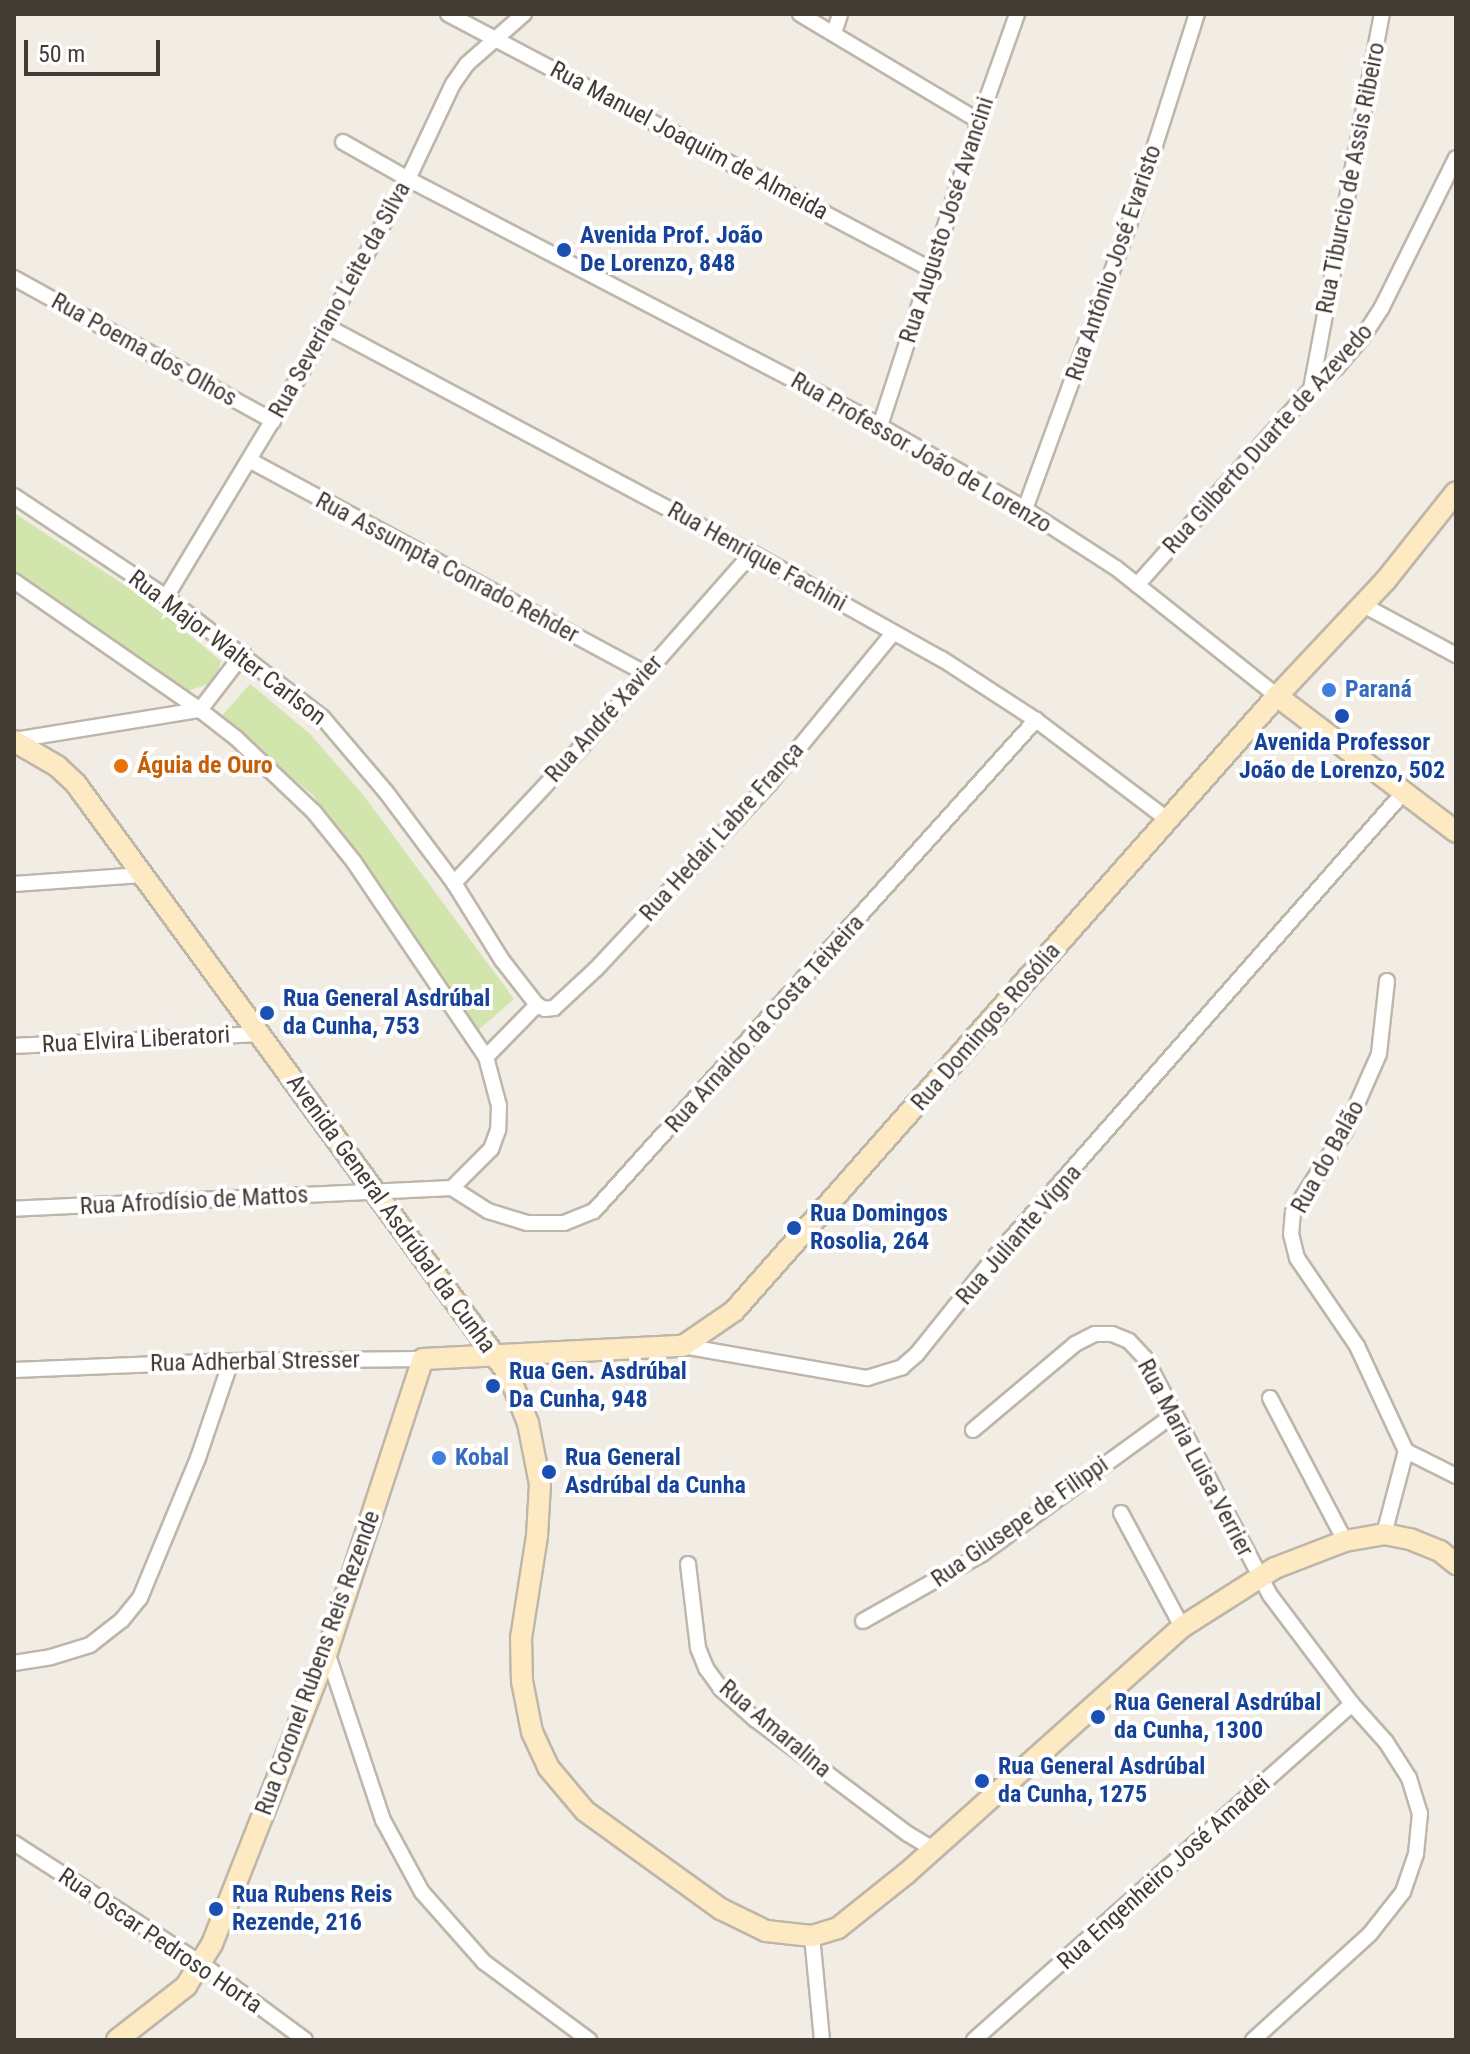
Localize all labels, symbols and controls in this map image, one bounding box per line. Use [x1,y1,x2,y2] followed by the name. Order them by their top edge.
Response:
[28,24,164,74] scale bar
[38,40,85,68] text: 50 m
[1311,40,1391,316] street label: Rua Tiburcio de Assis Ribeiro
[545,55,833,227] street label: Rua Manuel Joaquim de Almeida
[894,93,1000,347] street label: Rua Augusto José Avancini
[1060,141,1168,385] street label: Rua Antônio José Evaristo
[263,177,417,423] street label: Rua Severiano Leite da Silva
[580,222,763,278] place label: Avenida Prof. João De Lorenzo, 848
[555,241,573,259] marker: Avenida Prof. João De Lorenzo, 848
[46,287,242,413] street label: Rua Poema dos Olhos
[1157,318,1379,560] street label: Rua Gilberto Duarte de Azevedo
[786,366,1056,540] street label: Rua Professor João de Lorenzo
[311,486,583,650] street label: Rua Assumpta Conrado Rehder
[662,496,852,618] street label: Rua Henrique Fachini
[123,564,331,732] street label: Rua Major Walter Carlson
[539,649,669,789] street label: Rua André Xavier
[1345,676,1412,704] place label: Paraná
[1320,681,1338,699] marker: Paraná
[1333,707,1351,725] marker: Avenida Professor João de Lorenzo, 502
[1239,729,1445,785] place label: Avenida Professor João de Lorenzo, 502
[634,736,810,928] street label: Rua Hedair Labre França
[137,752,273,780] place label: Águia de Ouro
[112,757,130,775] marker: Águia de Ouro
[659,909,871,1139] street label: Rua Arnaldo da Costa Teixeira
[905,937,1067,1117] street label: Rua Domingos Rosólia
[283,985,490,1041] place label: Rua General Asdrúbal da Cunha, 753
[258,1004,276,1022] marker: Rua General Asdrúbal da Cunha, 753
[41,1021,231,1059] street label: Rua Elvira Liberatori
[280,1069,502,1359] street label: Avenida General Asdrúbal da Cunha
[1285,1096,1371,1218] street label: Rua do Balão
[950,1159,1088,1311] street label: Rua Juliante Vigna
[79,1181,309,1221] street label: Rua Afrodísio de Mattos
[810,1200,948,1256] place label: Rua Domingos Rosolia, 264
[785,1219,803,1237] marker: Rua Domingos Rosolia, 264
[150,1346,360,1378] street label: Rua Adherbal Stresser
[1131,1354,1259,1562] street label: Rua Maria Luisa Verrier
[509,1358,687,1414] place label: Rua Gen. Asdrúbal Da Cunha, 948
[484,1377,502,1395] marker: Rua Gen. Asdrúbal Da Cunha, 948
[455,1444,509,1472] place label: Kobal
[565,1444,746,1500] place label: Rua General Asdrúbal da Cunha
[430,1449,448,1467] marker: Kobal
[926,1450,1114,1594] street label: Rua Giusepe de Filippi
[540,1463,558,1481] marker: Rua General Asdrúbal da Cunha
[249,1507,387,1819] street label: Rua Coronel Rubens Reis Rezende
[713,1674,837,1784] street label: Rua Amaralina
[1114,1689,1321,1745] place label: Rua General Asdrúbal da Cunha, 1300
[1089,1708,1107,1726] marker: Rua General Asdrúbal da Cunha, 1300
[998,1753,1205,1809] place label: Rua General Asdrúbal da Cunha, 1275
[1052,1770,1276,1976] street label: Rua Engenheiro José Amadei
[973,1772,991,1790] marker: Rua General Asdrúbal da Cunha, 1275
[53,1862,267,2020] street label: Rua Oscar Pedroso Horta
[232,1881,392,1937] place label: Rua Rubens Reis Rezende, 216
[207,1900,225,1918] marker: Rua Rubens Reis Rezende, 216

